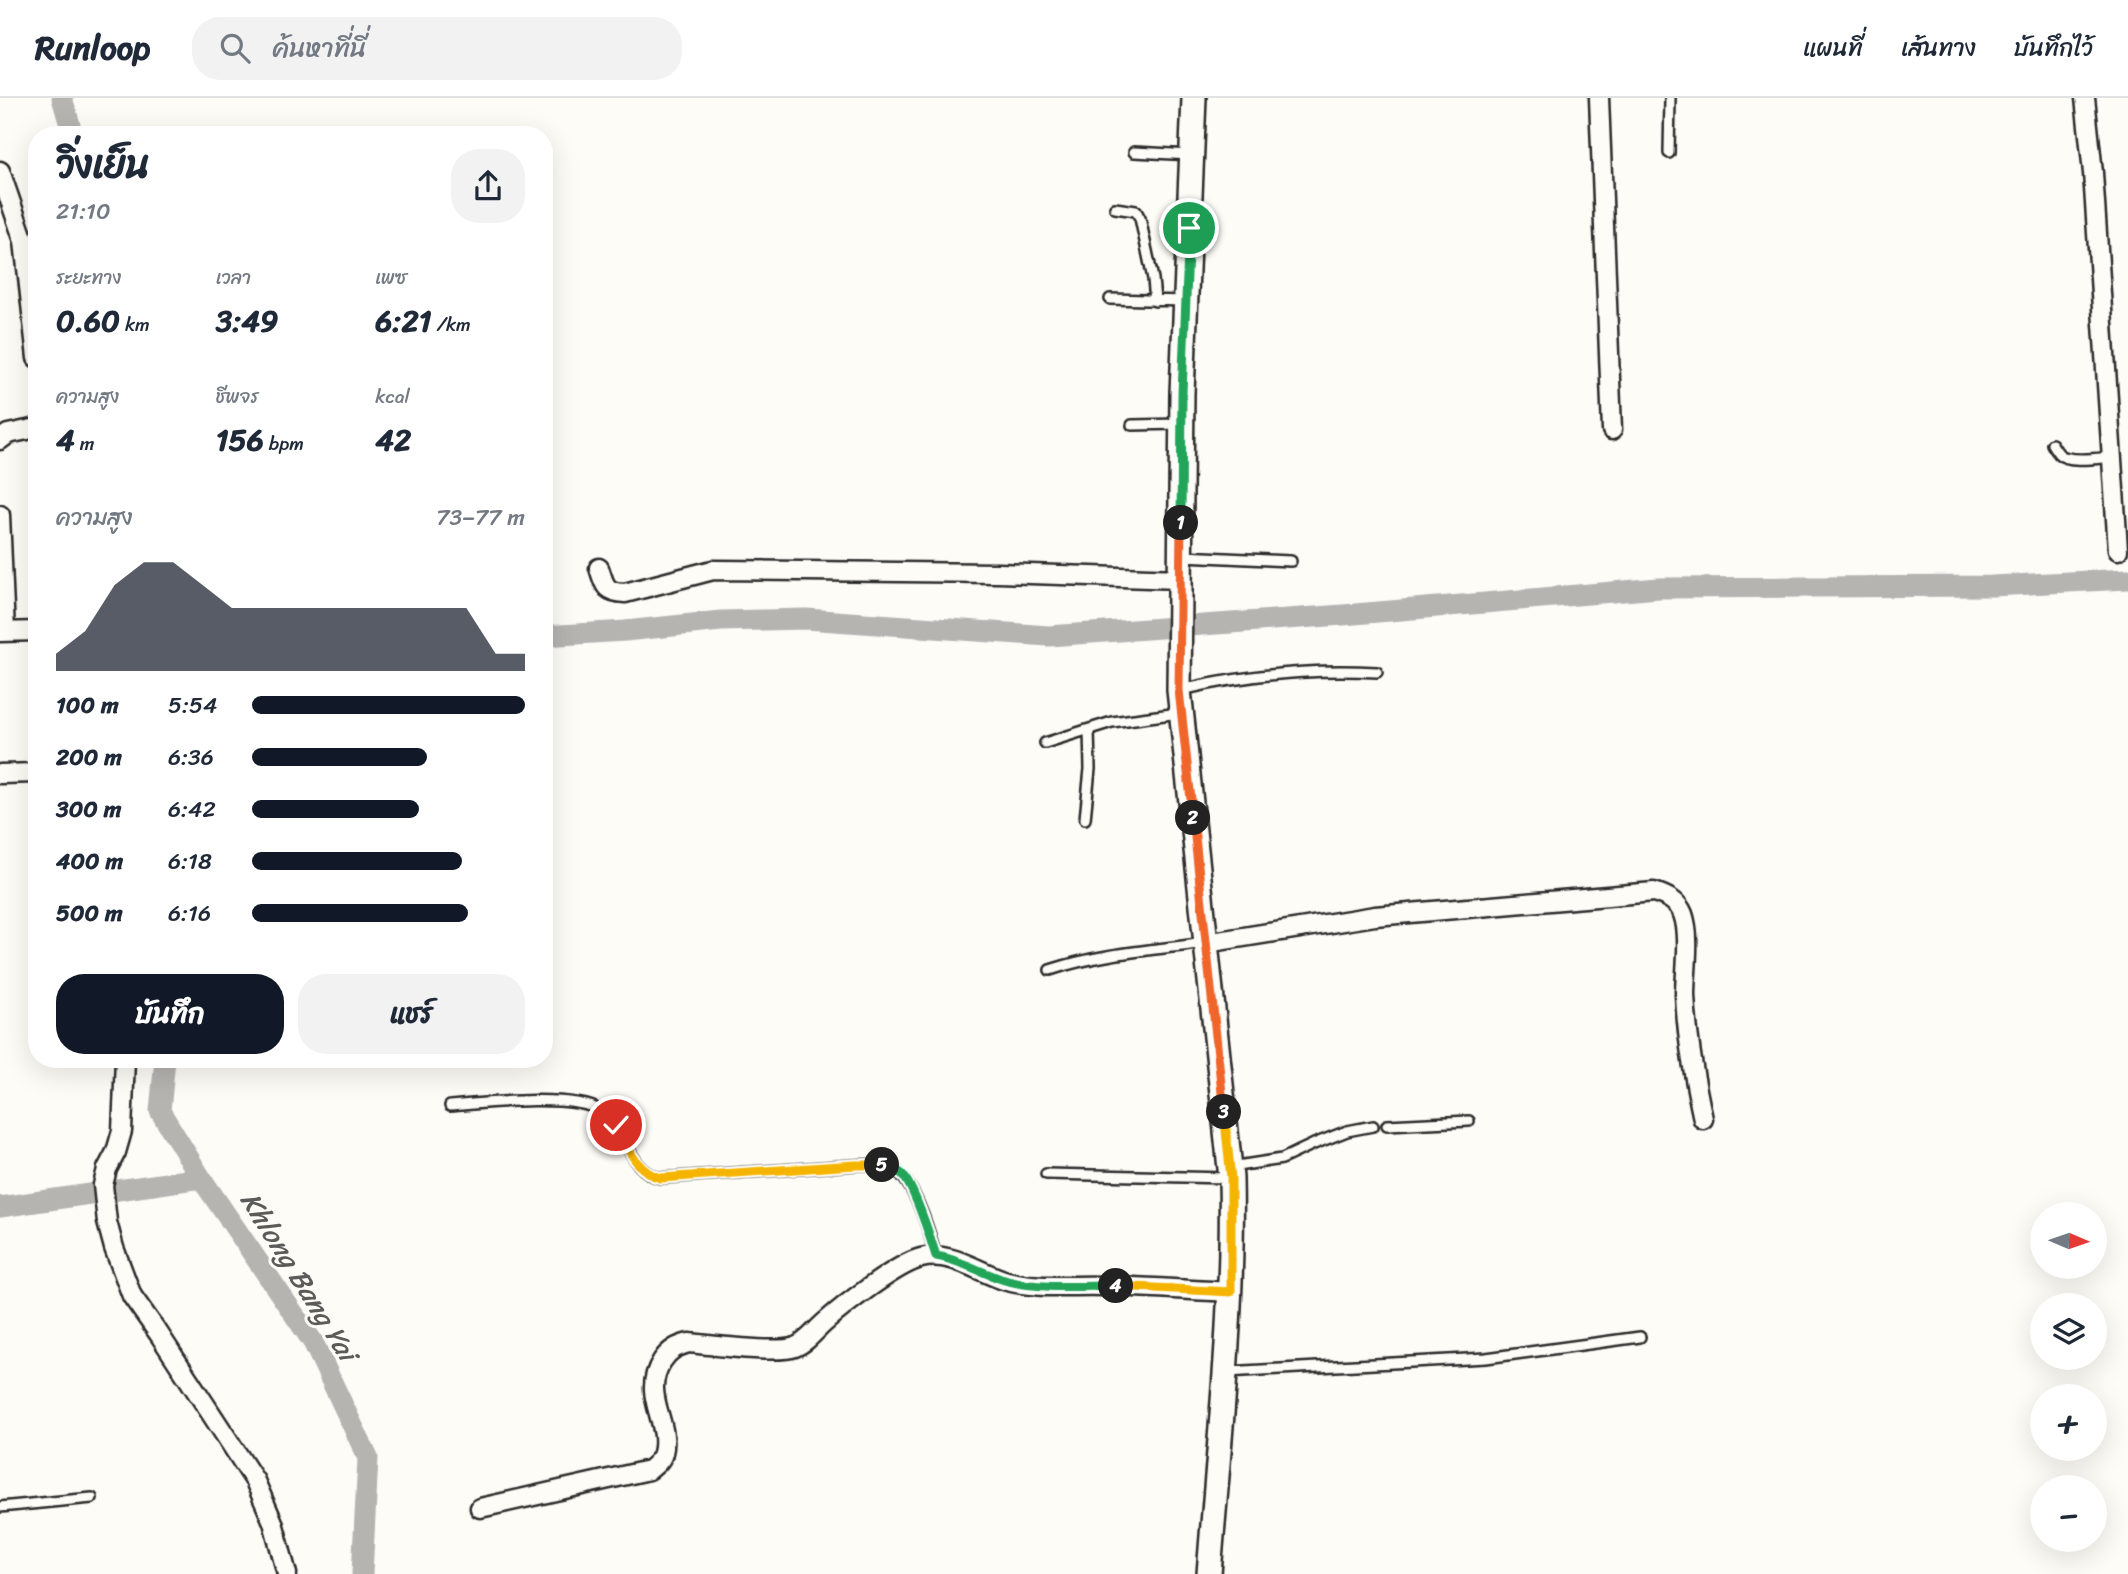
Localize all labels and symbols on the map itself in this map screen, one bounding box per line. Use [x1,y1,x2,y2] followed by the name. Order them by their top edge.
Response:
[1159,198,1219,258] pin
[1164,506,1198,540] pin: 1
[1176,800,1210,836] pin: 2
[1206,1094,1242,1130] pin: 3
[586,1095,646,1155] pin
[864,1148,900,1182] pin: 5
[227,1181,374,1375] water label: Khlong Bang Yai
[2030,1202,2107,1279] north arrow
[1098,1268,1134,1304] pin: 4

